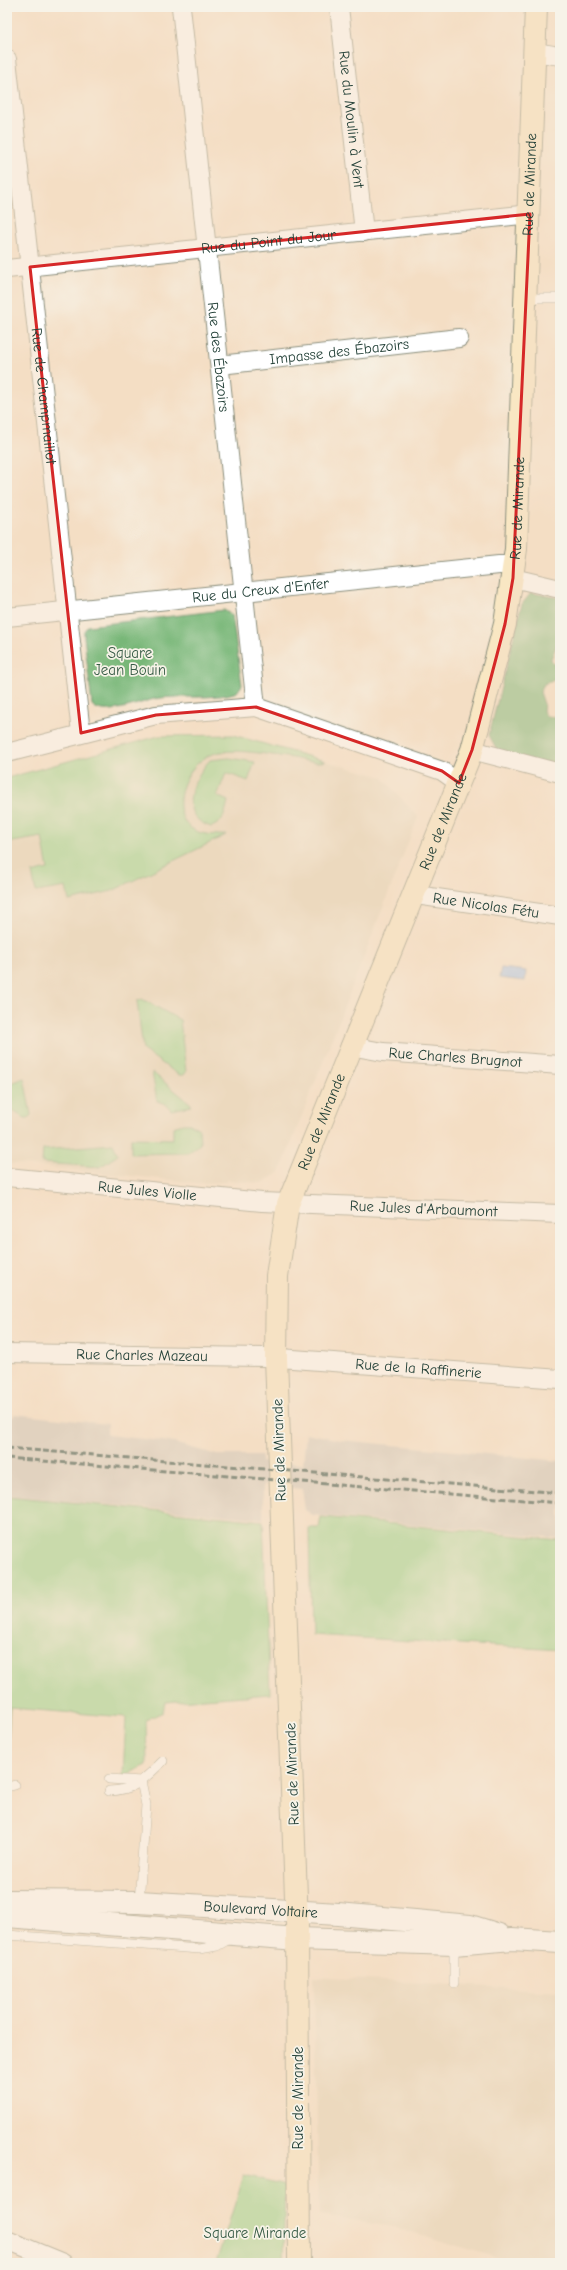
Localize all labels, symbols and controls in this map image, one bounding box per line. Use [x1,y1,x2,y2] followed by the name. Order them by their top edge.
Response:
[335,50,368,190] street label: Rue du Moulin à Vent
[519,132,540,236] street label: Rue de Mirande
[200,225,337,258] street label: Rue du Point du Jour
[204,301,233,413] street label: Rue des Ébazoirs
[28,327,61,466] street label: Rue de Champmaillot
[269,335,410,368] street label: Impasse des Ébazoirs
[506,456,528,561] street label: Rue de Mirande
[191,574,330,606] street label: Rue du Creux d'Enfer
[94,644,166,679] park label: Square Jean Bouin
[415,770,471,872] street label: Rue de Mirande
[432,889,540,922] street label: Rue Nicolas Fétu
[388,1043,523,1071] street label: Rue Charles Brugnot
[294,1070,349,1173] street label: Rue de Mirande
[97,1177,198,1205] street label: Rue Jules Violle
[349,1197,499,1221] street label: Rue Jules d'Arbaumont
[76,1345,208,1365] street label: Rue Charles Mazeau
[355,1355,483,1382] street label: Rue de la Raffinerie
[268,1398,290,1502] street label: Rue de Mirande
[281,1722,303,1826] street label: Rue de Mirande
[203,1897,319,1922] street label: Boulevard Voltaire
[289,2046,307,2149] street label: Rue de Mirande
[204,2224,307,2242] park label: Square Mirande

